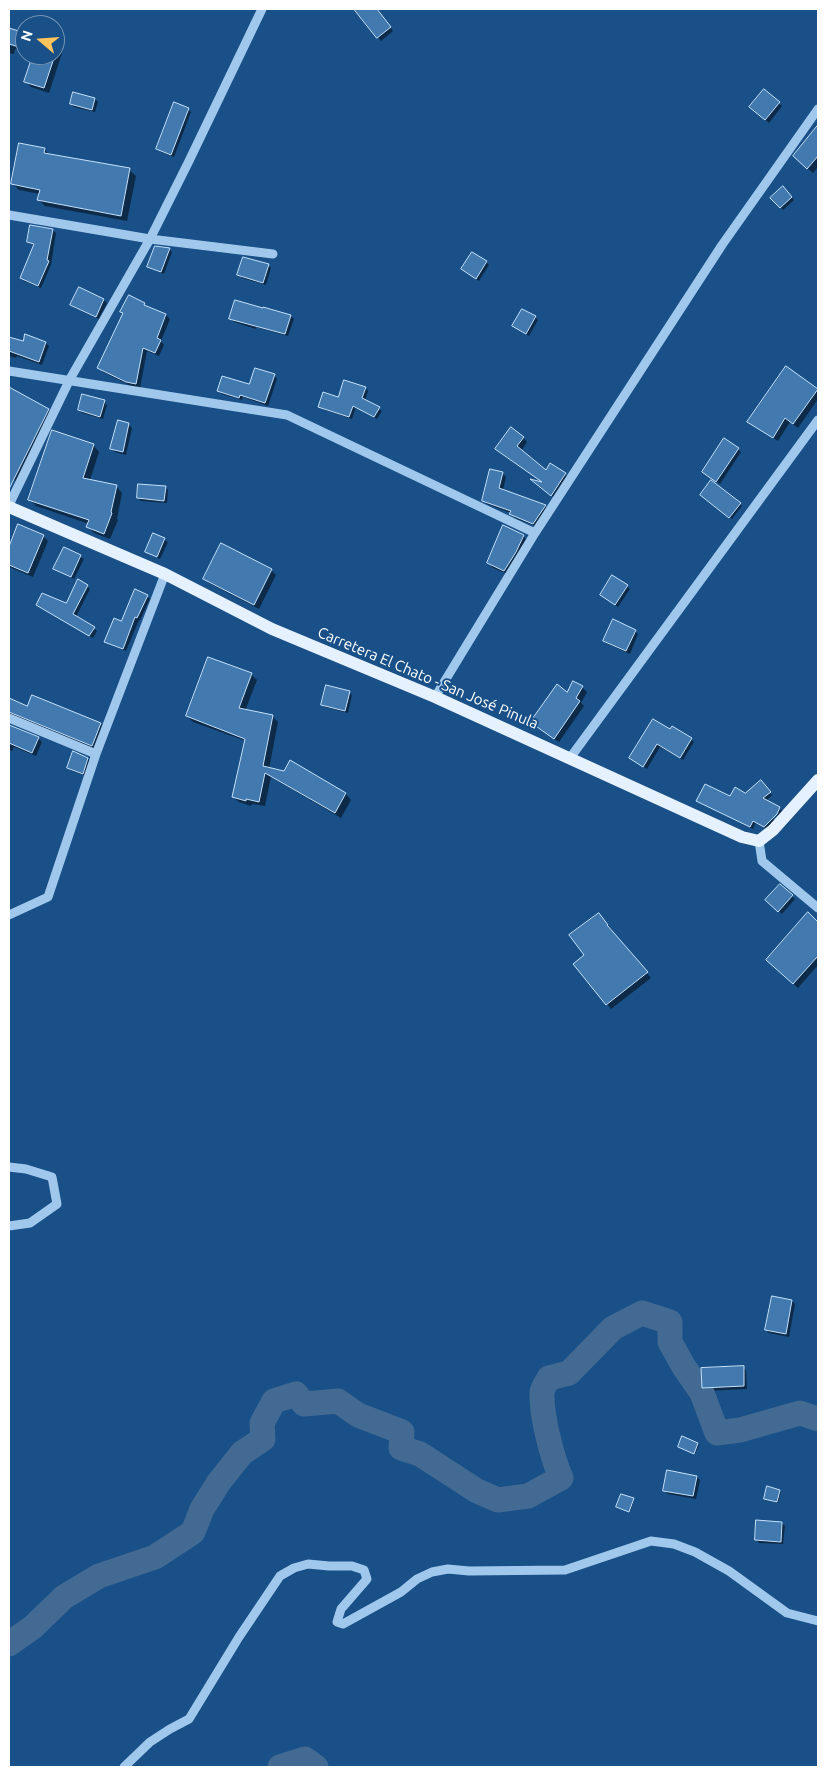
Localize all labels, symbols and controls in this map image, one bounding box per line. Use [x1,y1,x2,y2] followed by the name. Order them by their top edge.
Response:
[15,15,65,65] north arrow
[17,28,36,43] text: N
[315,623,541,733] street label: Carretera El Chato - San José Pinula

